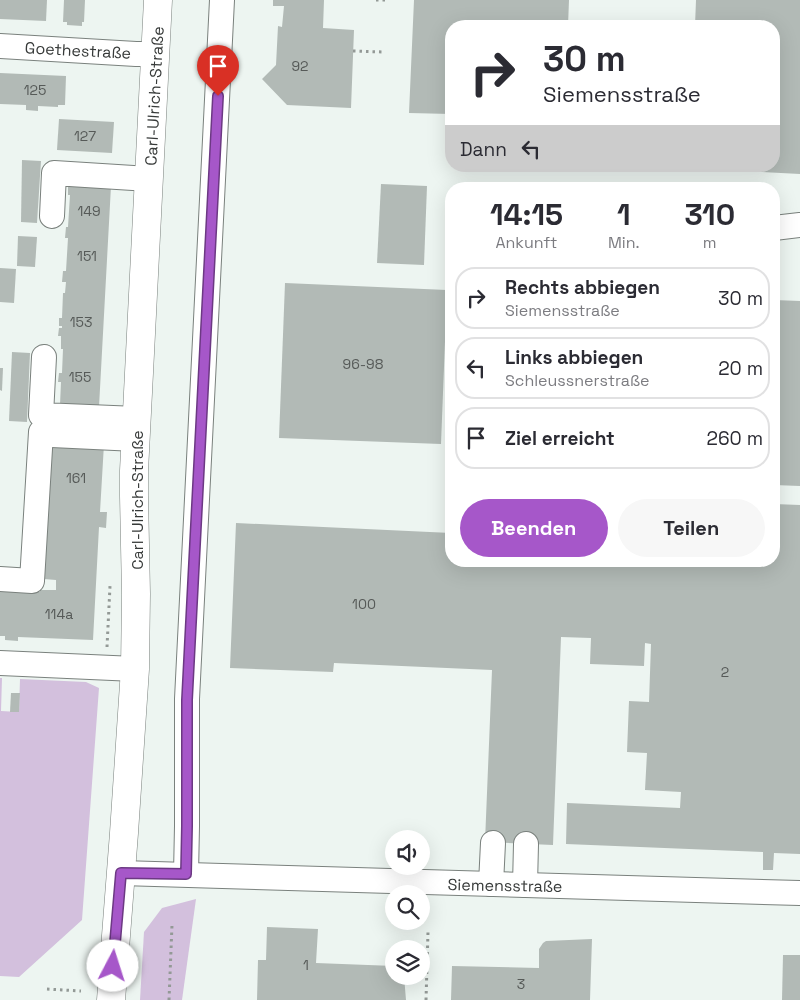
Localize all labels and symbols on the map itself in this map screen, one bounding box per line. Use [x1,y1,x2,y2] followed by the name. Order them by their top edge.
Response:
[140,26,169,166] street label: Carl-Ulrich-Straße
[24,37,132,64] street label: Goethestraße
[197,45,239,96] pin
[291,57,309,75] house number: 92
[24,81,46,99] house number: 125
[74,127,96,145] house number: 127
[77,202,101,220] house number: 149
[77,247,97,265] house number: 151
[70,313,92,331] house number: 153
[343,355,384,373] house number: 96-98
[69,368,91,386] house number: 155
[127,430,148,570] street label: Carl-Ulrich-Straße
[66,469,86,487] house number: 161
[352,595,376,613] house number: 100
[45,605,73,623] house number: 114a
[721,663,729,681] house number: 2
[447,874,563,897] street label: Siemensstraße
[86,939,138,991] position arrow
[303,956,309,974] house number: 1
[517,975,525,993] house number: 3

